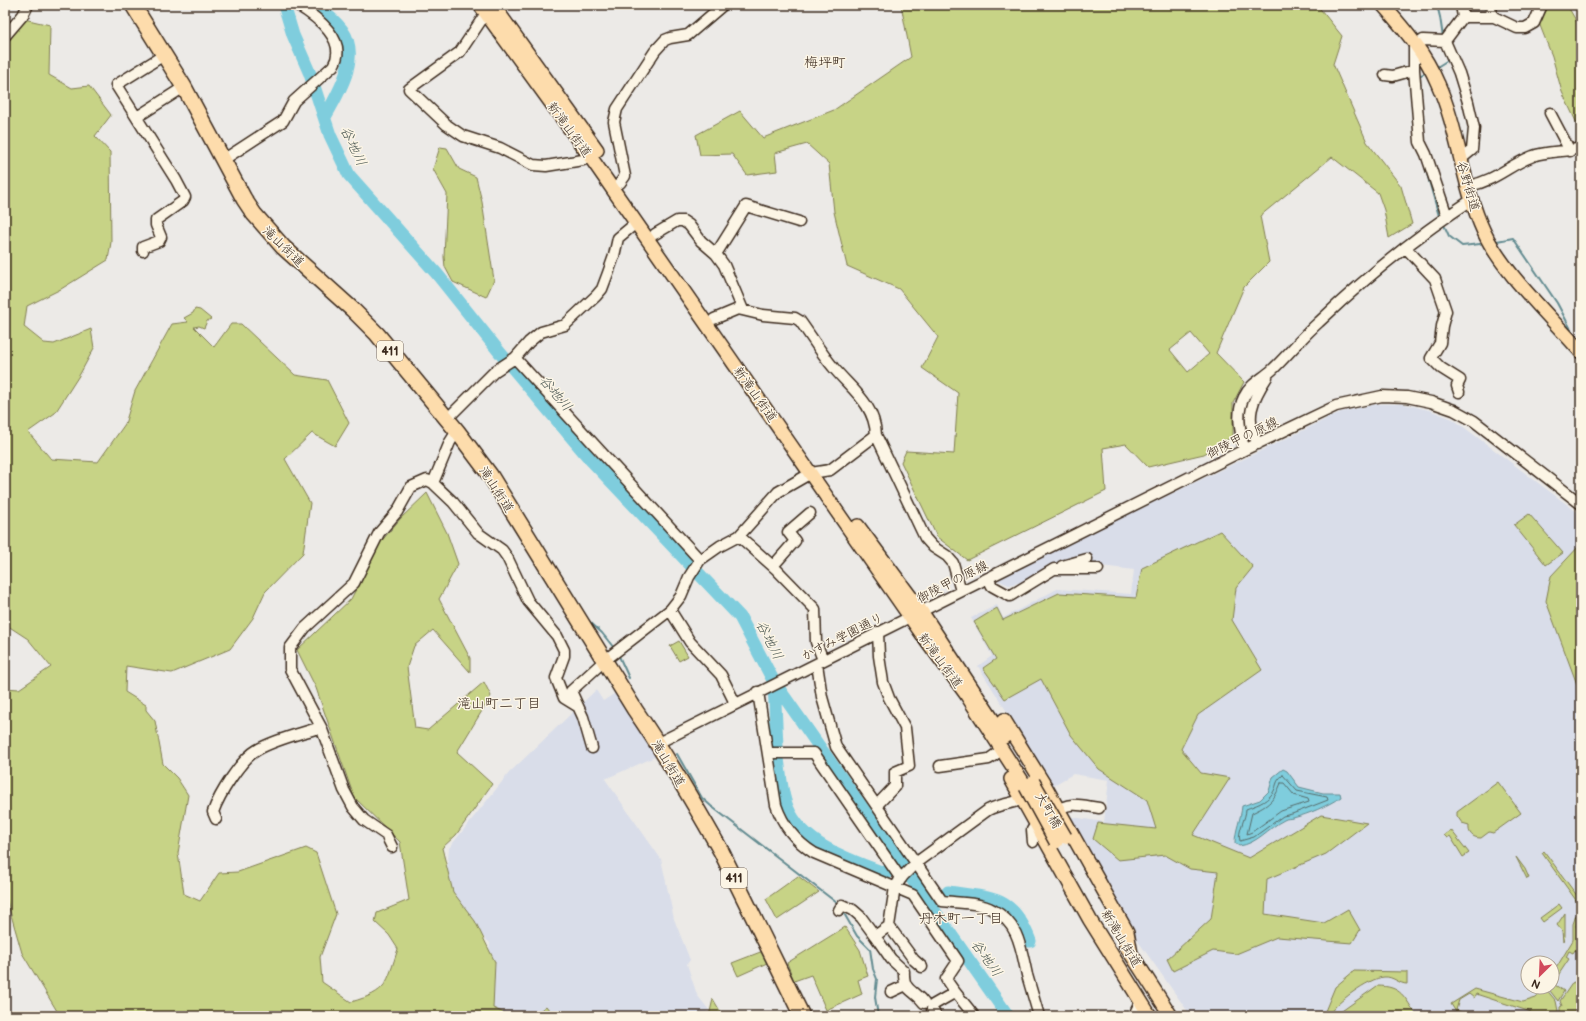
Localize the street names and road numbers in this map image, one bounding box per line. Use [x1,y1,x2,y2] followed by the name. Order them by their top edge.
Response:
[544,99,595,161] street label: 新滝山街道
[1453,159,1483,213] street label: 谷野街道
[259,223,308,271] street label: 滝山街道
[377,341,403,361] road number: 411
[730,363,780,426] street label: 新滝山街道
[1204,413,1282,462] street label: 御陵甲の原線
[475,463,517,516] street label: 滝山街道
[914,557,992,607] street label: 御陵甲の原線
[799,609,886,664] street label: かすみ学園通り
[915,630,966,692] street label: 新滝山街道
[648,737,688,790] street label: 滝山街道
[1031,790,1065,831] street label: 大町橋
[721,868,747,888] road number: 411
[1098,907,1145,970] street label: 新滝山街道

